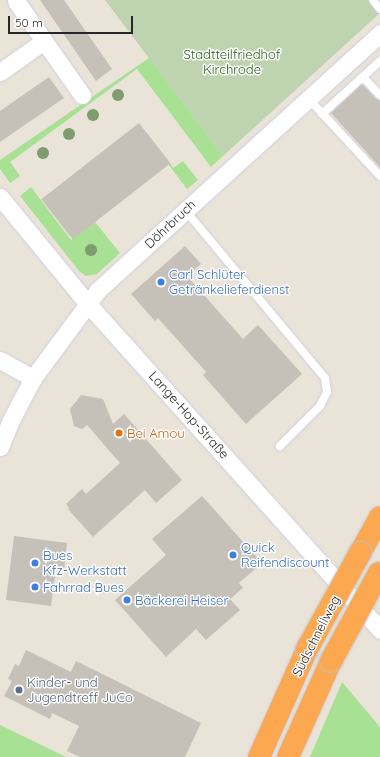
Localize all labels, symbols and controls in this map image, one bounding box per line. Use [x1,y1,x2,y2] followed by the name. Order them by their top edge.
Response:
[10,8,135,34] scale bar
[15,15,43,30] text: 50 m
[184,47,280,78] park label: Stadtteilfriedhof Kirchrode
[141,196,199,252] street label: Döhrbruch
[169,267,289,298] place label: Carl Schlüter Getränkelieferdienst
[156,277,166,287] marker: Carl Schlüter Getränkelieferdienst
[146,368,232,462] street label: Lange-Hop-Straße
[127,425,185,441] place label: Bei Amou
[114,428,124,438] marker: Bei Amou
[241,540,329,571] place label: Quick Reifendiscount
[43,548,127,579] place label: Bues Kfz-Werkstatt
[228,550,238,560] marker: Quick Reifendiscount
[30,558,40,568] marker: Bues Kfz-Werkstatt
[43,579,124,595] place label: Fahrrad Bues
[30,582,40,592] marker: Fahrrad Bues
[135,592,228,608] place label: Bäckerei Heiser
[289,593,343,679] street label: Südschnellweg
[122,595,132,605] marker: Bäckerei Heiser
[27,675,133,706] place label: Kinder- und Jugendtreff JuCo
[14,685,24,695] marker: Kinder- und Jugendtreff JuCo

